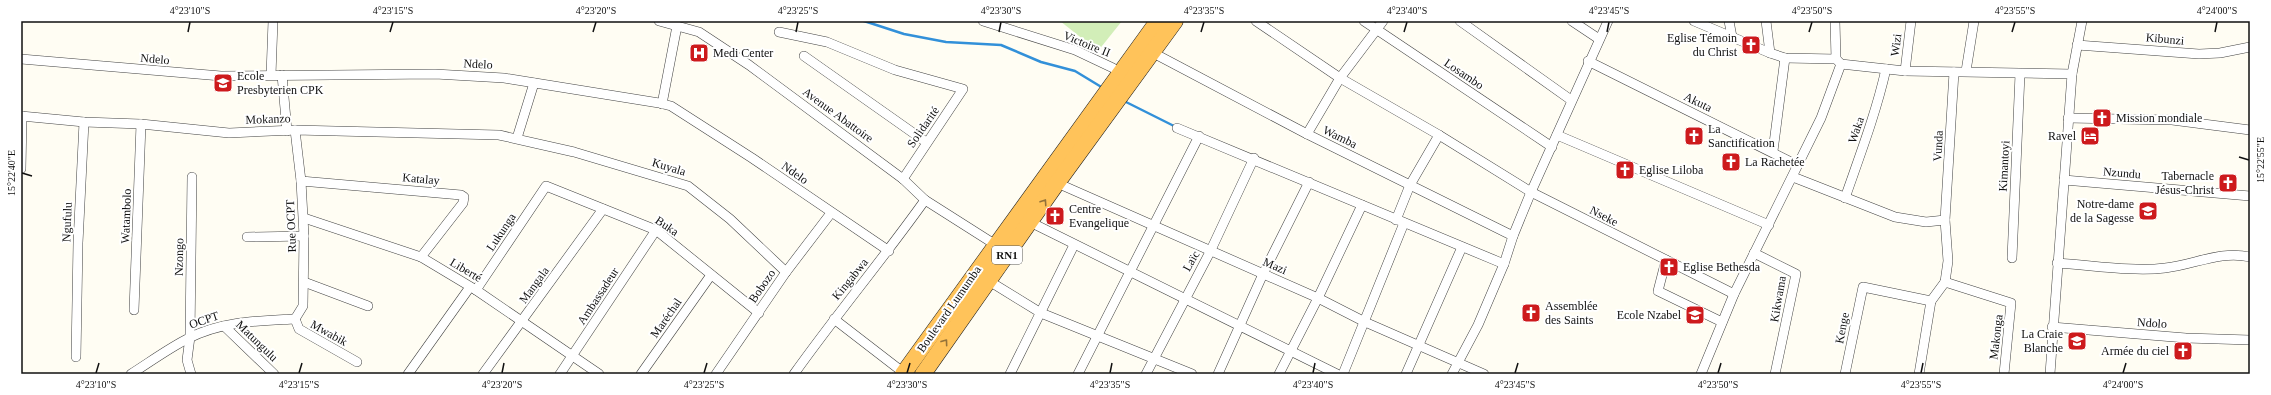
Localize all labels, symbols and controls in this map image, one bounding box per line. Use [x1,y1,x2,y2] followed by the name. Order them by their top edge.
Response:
[170,5,210,16] text: 4°23'10"S
[373,5,413,16] text: 4°23'15"S
[576,5,616,16] text: 4°23'20"S
[778,5,818,16] text: 4°23'25"S
[981,5,1021,16] text: 4°23'30"S
[1184,5,1224,16] text: 4°23'35"S
[1387,5,1427,16] text: 4°23'40"S
[1589,5,1629,16] text: 4°23'45"S
[1792,5,1832,16] text: 4°23'50"S
[1995,5,2035,16] text: 4°23'55"S
[2197,5,2237,16] text: 4°24'00"S
[1061,28,1113,60] street label: Victoire II
[2145,30,2186,48] street label: Kibunzi
[1667,31,1738,59] place label: Eglise Témoin du Christ
[1888,32,1904,57] street label: Wizi
[1740,34,1762,56] church icon: Eglise Témoin du Christ
[688,42,710,64] hospital icon: Medi Center
[713,46,773,60] place label: Medi Center
[140,51,170,67] street label: Ndelo
[463,56,493,72] street label: Ndelo
[1442,56,1486,92] street label: Losambo
[237,69,324,97] place label: Ecole Presbyterien CPK
[212,72,234,94] school or university icon: Ecole Presbyterien CPK
[800,85,876,145] street label: Avenue Abattoire
[1682,89,1715,115] street label: Akuta
[904,104,942,150] street label: Solidarité
[2091,107,2113,129] church icon: Mission mondiale
[245,111,291,127] street label: Mokanzo
[2116,111,2202,125] place label: Mission mondiale
[1845,114,1867,145] street label: Waka
[1708,122,1775,150] place label: La Sanctification
[1321,123,1360,152] street label: Wamba
[1683,125,1705,147] church icon: La Sanctification
[2079,125,2101,147] hotel icon: Ravel
[1930,129,1946,162] street label: Vunda
[2048,129,2077,143] place label: Ravel
[2255,137,2266,183] text: 15°22'55"E
[1996,139,2012,192] street label: Kimantoyi
[6,150,17,196] text: 15°22'40"E
[1720,151,1742,173] church icon: La Rachetée
[650,155,688,179] street label: Kuyala
[1745,155,1805,169] place label: La Rachetée
[779,159,811,187] street label: Ndelo
[1614,159,1636,181] church icon: Eglise Liloba
[1639,163,1704,177] place label: Eglise Liloba
[2102,164,2142,182] street label: Nzundu
[2155,169,2215,197] place label: Tabernacle Jésus-Christ
[402,170,440,188] street label: Katalay
[2217,172,2239,194] church icon: Tabernacle Jésus-Christ
[118,188,134,244] street label: Watambolo
[2070,197,2134,225] place label: Notre-dame de la Sagesse
[283,199,299,253] street label: Rue OCPT
[1039,199,1046,206] one-way arrow
[2137,200,2159,222] school or university icon: Notre-dame de la Sagesse
[59,202,75,242] street label: Ngufulu
[1069,202,1129,230] place label: Centre Evangelique
[1587,203,1621,229] street label: Nseke
[1044,205,1066,227] church icon: Centre Evangelique
[483,210,519,254] street label: Lukunga
[653,213,682,239] street label: Buka
[172,238,186,276] street label: Nzongo
[992,246,1022,264] road number: RN1
[1180,248,1202,274] street label: Laïc
[448,255,484,285] street label: Liberté
[829,255,871,303] street label: Kingabwa
[1261,255,1290,278] street label: Mazi
[1658,256,1680,278] church icon: Eglise Bethesda
[1683,260,1761,274] place label: Eglise Bethesda
[516,263,552,306] street label: Mangala
[914,263,984,355] street label: Boulevard Lumumba
[574,265,622,327] street label: Ambassadeur
[746,267,778,305] street label: Bobozo
[1767,274,1789,323] street label: Kikwama
[647,295,685,341] street label: Maréchal
[1545,299,1598,327] place label: Assemblée des Saints
[1520,302,1542,324] church icon: Assemblée des Saints
[1684,304,1706,326] school or university icon: Ecole Nzabel
[187,308,221,332] street label: OCPT
[1617,308,1682,322] place label: Ecole Nzabel
[1832,311,1852,345] street label: Kenge
[1986,313,2006,360] street label: Makonga
[2137,315,2167,331] street label: Ndolo
[308,317,350,349] street label: Mwabik
[233,318,281,364] street label: Matungulu
[2021,327,2063,355] place label: La Craie Blanche
[2066,330,2088,352] school or university icon: La Craie Blanche
[940,340,947,347] one-way arrow
[2172,340,2194,362] church icon: Armée du ciel
[2101,344,2170,358] place label: Armée du ciel
[76,379,116,390] text: 4°23'10"S
[279,379,319,390] text: 4°23'15"S
[482,379,522,390] text: 4°23'20"S
[684,379,724,390] text: 4°23'25"S
[887,379,927,390] text: 4°23'30"S
[1090,379,1130,390] text: 4°23'35"S
[1293,379,1333,390] text: 4°23'40"S
[1495,379,1535,390] text: 4°23'45"S
[1698,379,1738,390] text: 4°23'50"S
[1901,379,1941,390] text: 4°23'55"S
[2103,379,2143,390] text: 4°24'00"S

